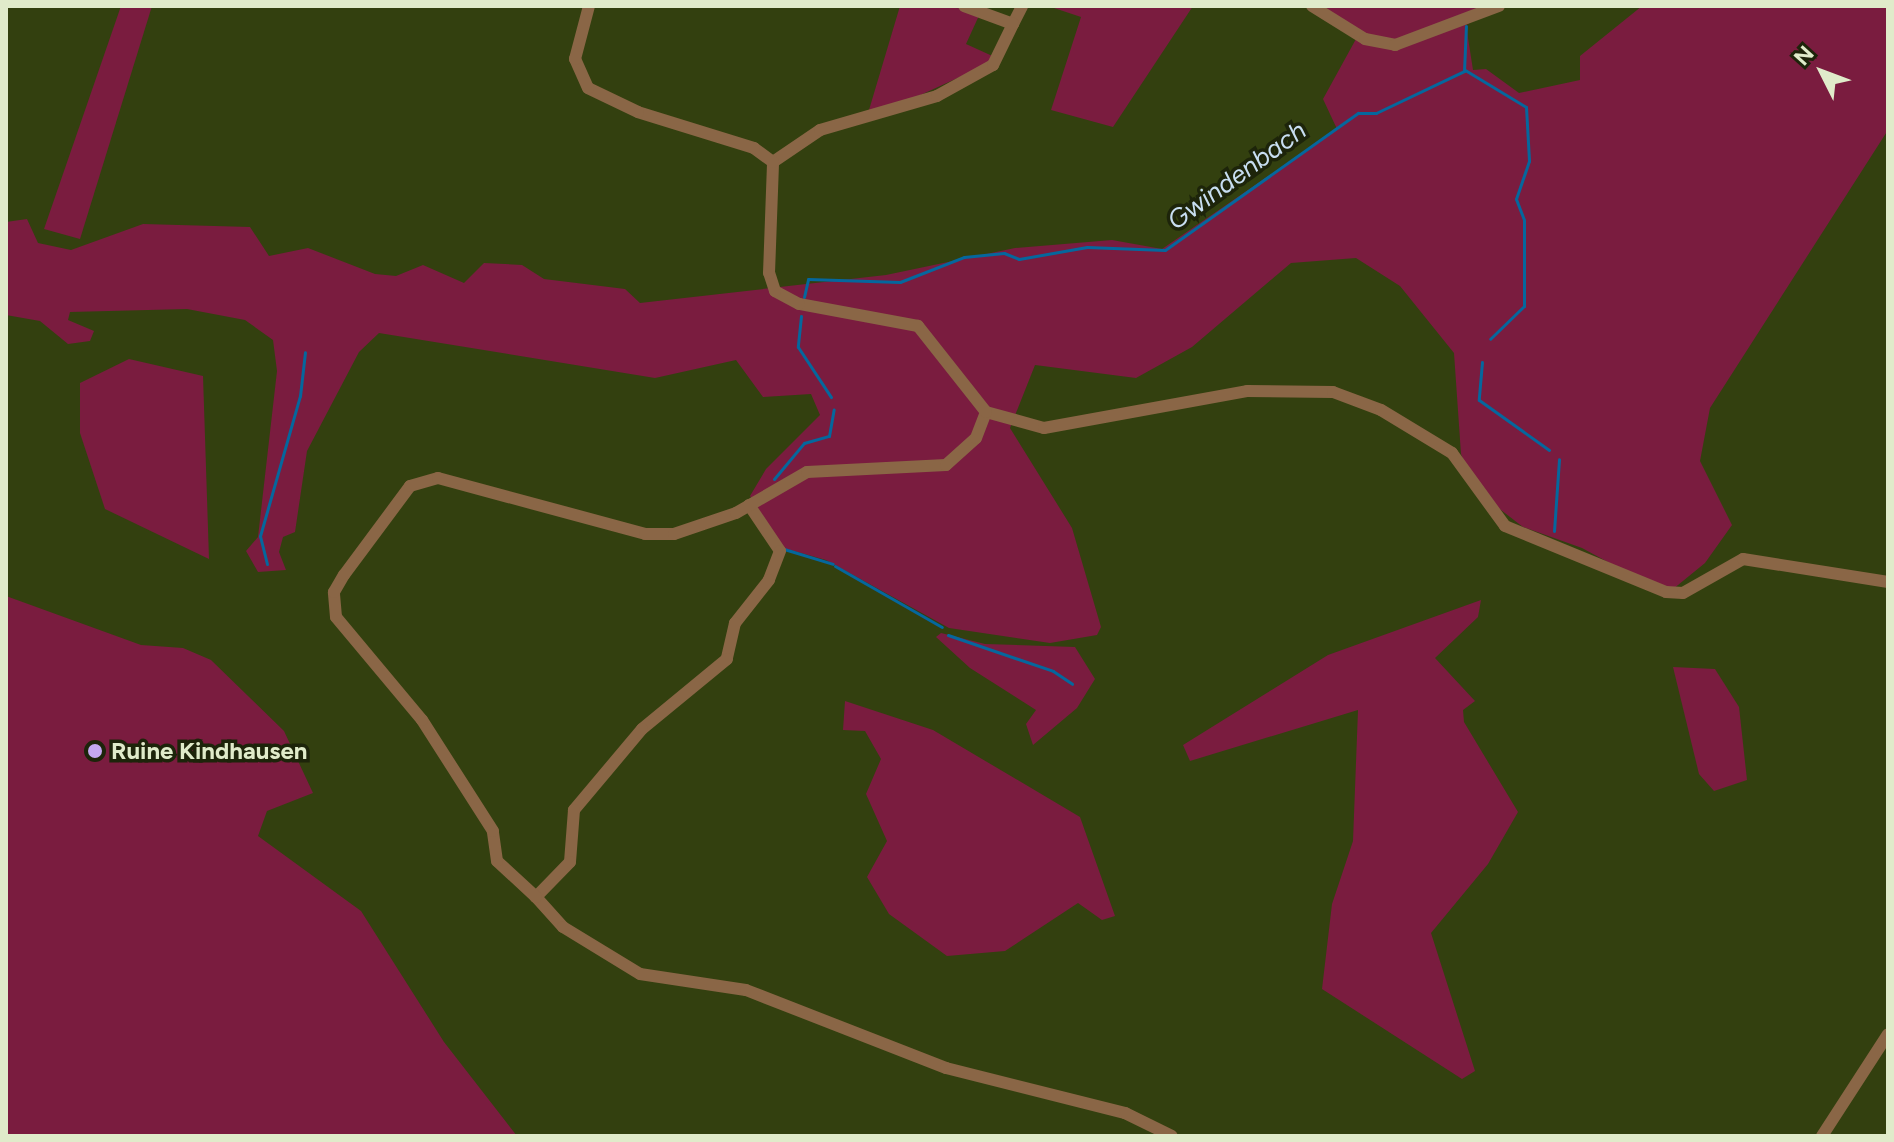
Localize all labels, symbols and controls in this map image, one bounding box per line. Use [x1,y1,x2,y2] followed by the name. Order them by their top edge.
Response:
[1782,32,1862,112] north arrow
[1788,40,1820,71] text: N
[1162,115,1312,237] water label: Gwindenbach
[111,737,307,765] place label: Ruine Kindhausen
[86,742,104,760] marker: Ruine Kindhausen

